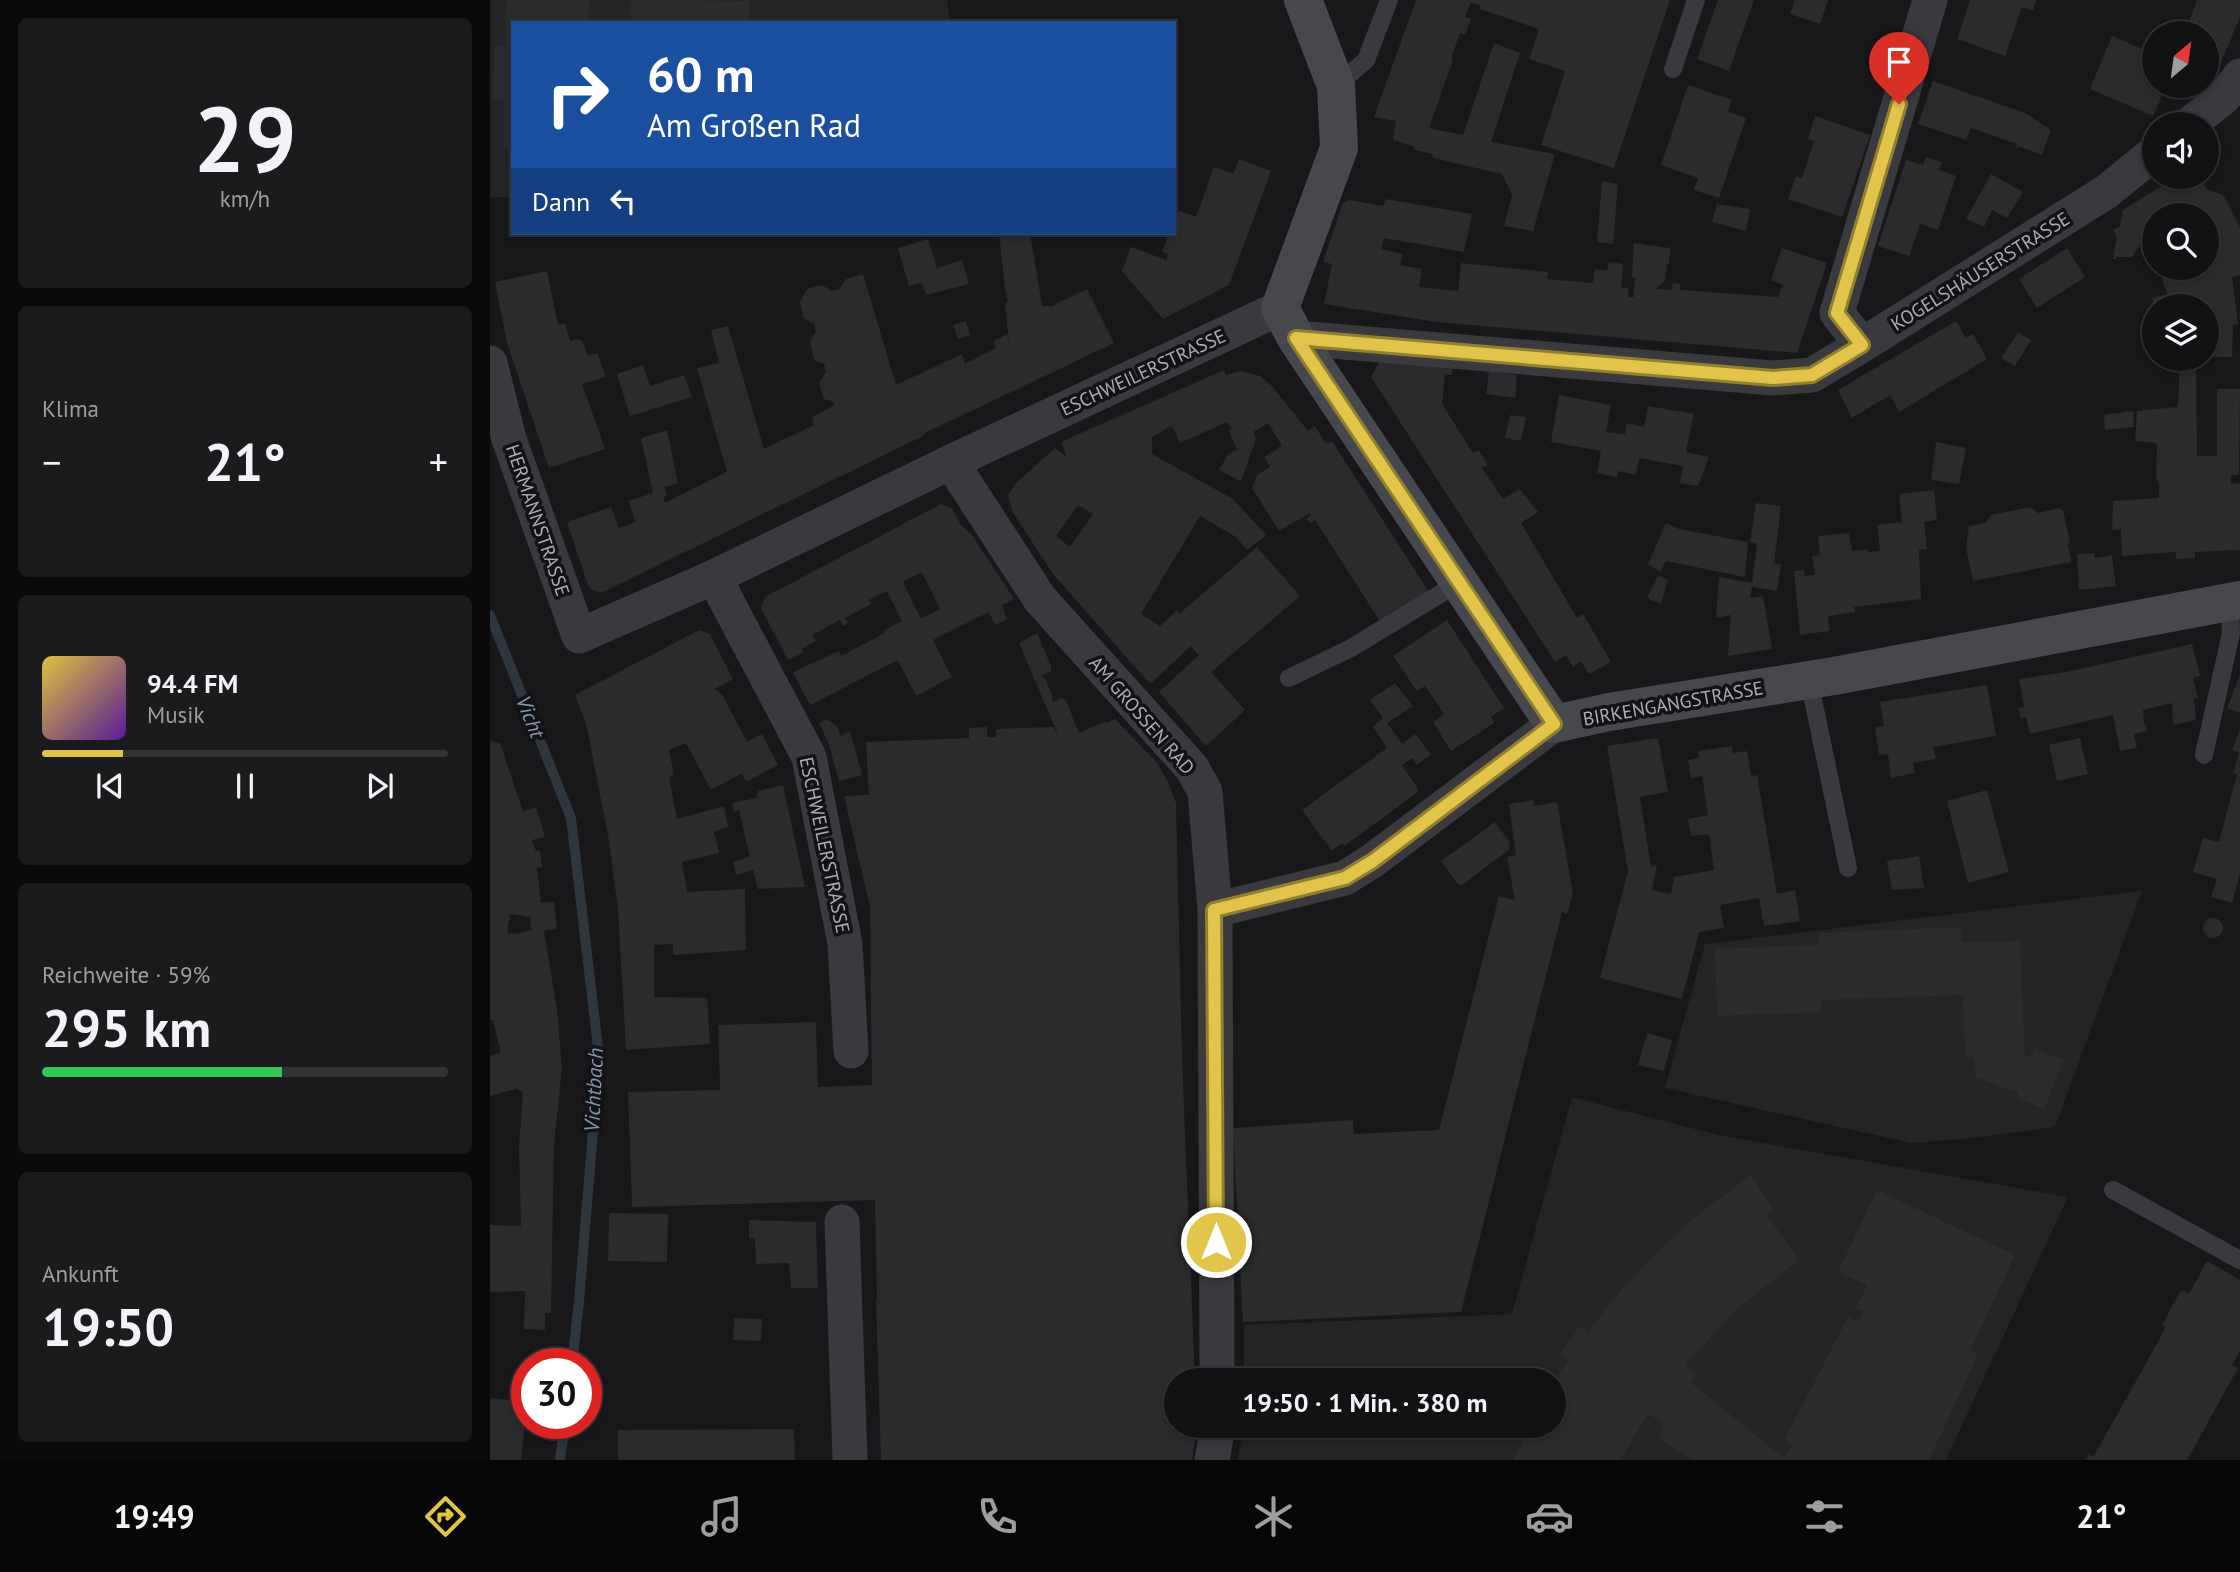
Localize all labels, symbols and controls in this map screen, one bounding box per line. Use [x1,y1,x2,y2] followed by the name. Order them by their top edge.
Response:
[2142,21,2219,98] north arrow
[2142,21,2219,371] map controls
[1869,32,1929,104] pin
[647,42,754,106] text: 60 m
[1880,43,1918,81] icon: arrive
[532,49,623,140] icon: right
[193,79,297,197] text: 29
[647,104,861,146] text: Am Großen Rad
[2142,112,2219,189] button: sound
[604,182,642,220] icon: left
[220,184,270,213] text: km/h
[532,185,590,218] text: Dann
[2142,203,2219,280] button: search
[1886,206,2074,336] street label: KOGELSHÄUSERSTRASSE
[2142,294,2219,371] button: layers
[1057,323,1229,421] street label: ESCHWEILERSTRASSE
[42,394,99,423] text: Klima
[204,428,286,495] text: 21°
[42,437,61,486] text: −
[429,437,448,486] text: +
[501,441,575,599] street label: HERMANNSTRASSE
[1084,651,1200,779] street label: AM GROSSEN RAD
[147,667,238,700] text: 94.4 FM
[1581,675,1765,731] street label: BIRKENGANGSTRASSE
[510,692,552,743] water label: Vicht
[147,700,204,729] text: Musik
[795,755,855,935] street label: ESCHWEILERSTRASSE
[91,767,129,805] icon: previous
[226,767,264,805] icon: pause
[361,767,399,805] icon: next
[42,960,210,989] text: Reichweite · 59%
[42,994,211,1061] text: 295 km
[578,1047,609,1133] water label: Vichtbach
[1179,1205,1253,1279] position arrow
[42,1259,119,1288] text: Ankunft
[42,1293,174,1360] text: 19:50
[511,1348,602,1439] speed limit sign: 30
[1242,1386,1488,1419] text: 19:50 · 1 Min. · 380 m
[421,1492,470,1541] icon: directions
[697,1492,746,1541] icon: music
[973,1492,1022,1541] icon: phone
[1249,1492,1298,1541] icon: climate
[1525,1492,1574,1541] icon: car
[1800,1492,1849,1541] icon: filters
[113,1495,195,1537] text: 19:49
[2076,1495,2127,1537] text: 21°

